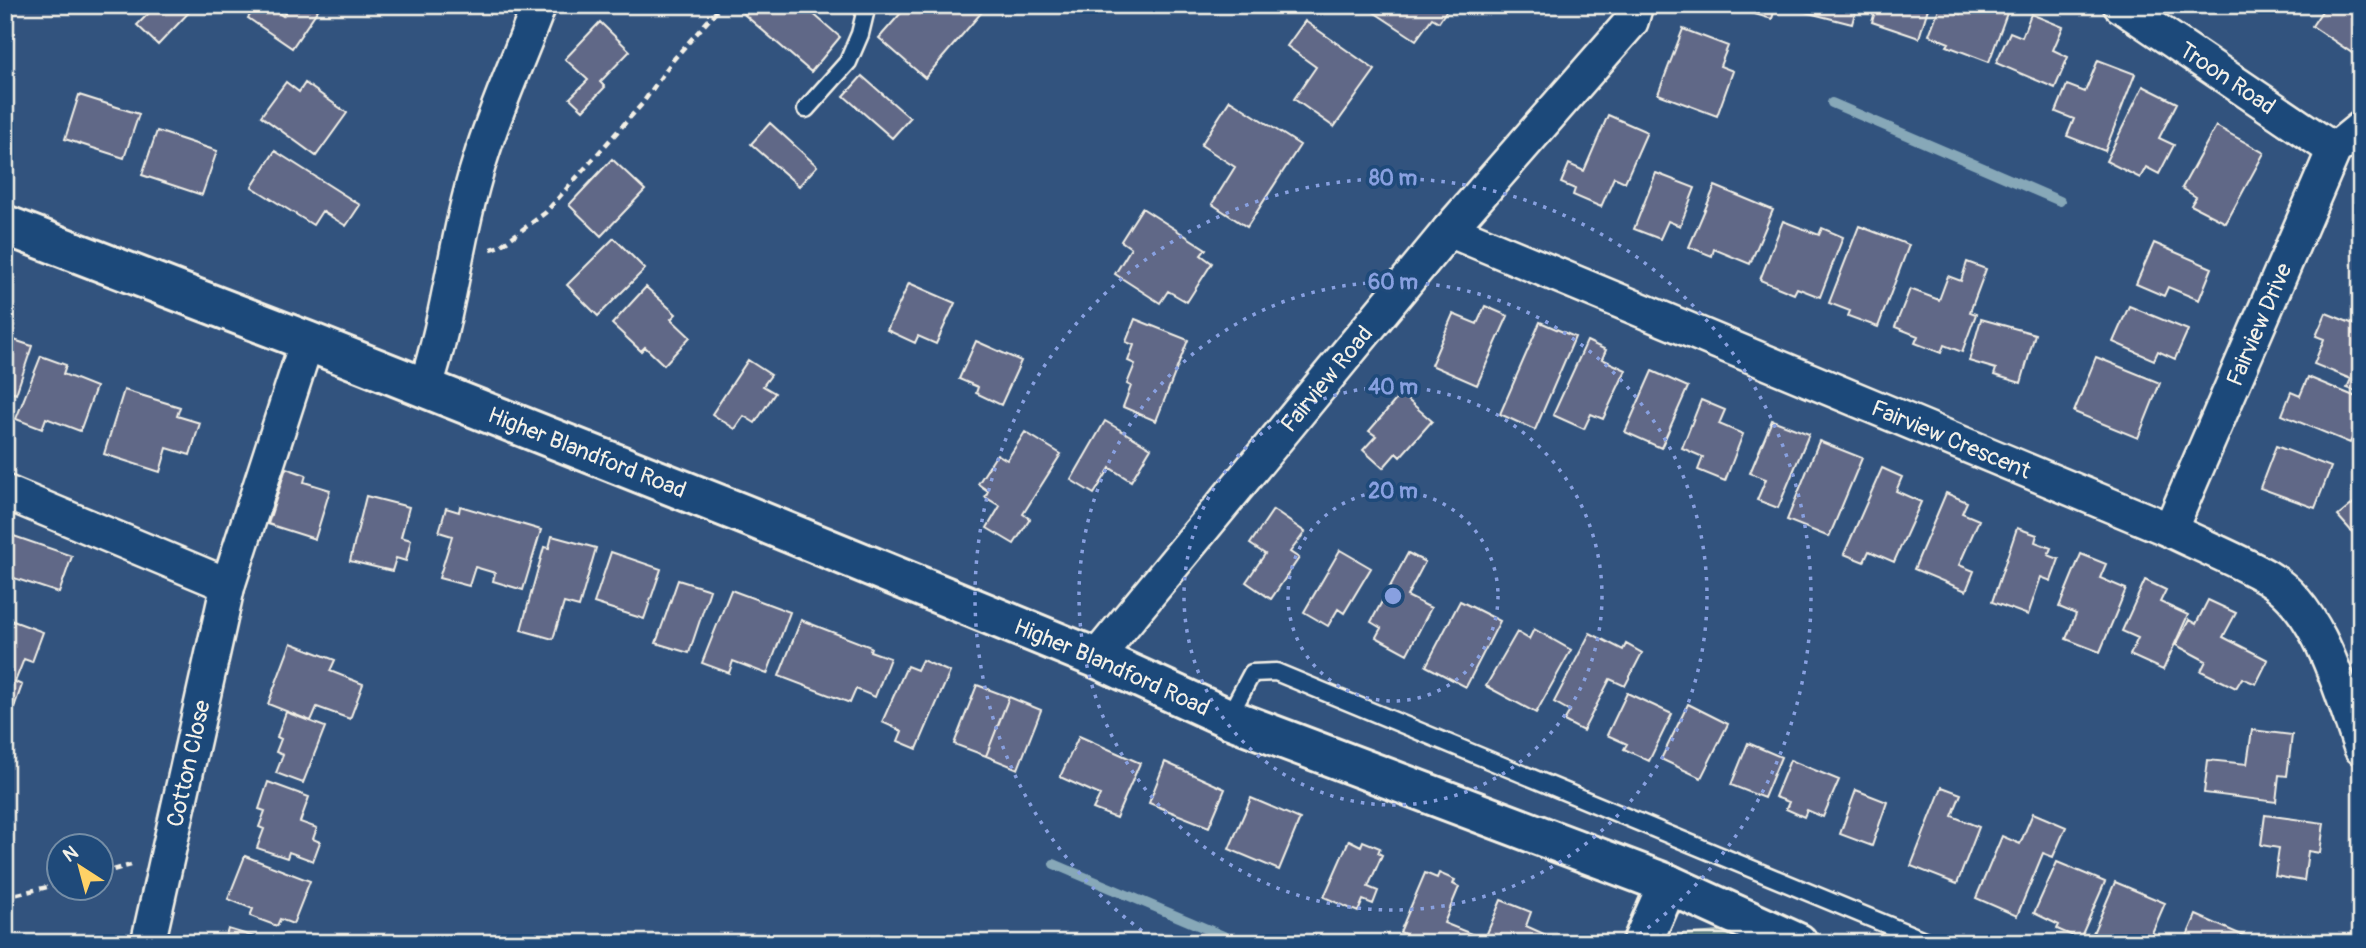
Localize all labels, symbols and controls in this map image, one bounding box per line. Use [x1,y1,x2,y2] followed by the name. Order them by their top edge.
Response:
[2174,35,2281,121] street label: Troon Road
[1369,165,1417,192] text: 80 m
[2220,258,2299,390] street label: Fairview Drive
[1368,269,1418,296] text: 60 m
[1274,320,1379,438] street label: Fairview Road
[1368,374,1418,401] text: 40 m
[1867,393,2036,486] street label: Fairview Crescent
[484,400,690,505] street label: Higher Blandford Road
[1368,478,1418,505] text: 20 m
[1381,584,1405,608] centre of rings
[1010,612,1214,723] street label: Higher Blandford Road
[160,697,217,830] street label: Cotton Close
[46,832,116,902] north arrow
[58,840,83,868] text: N

